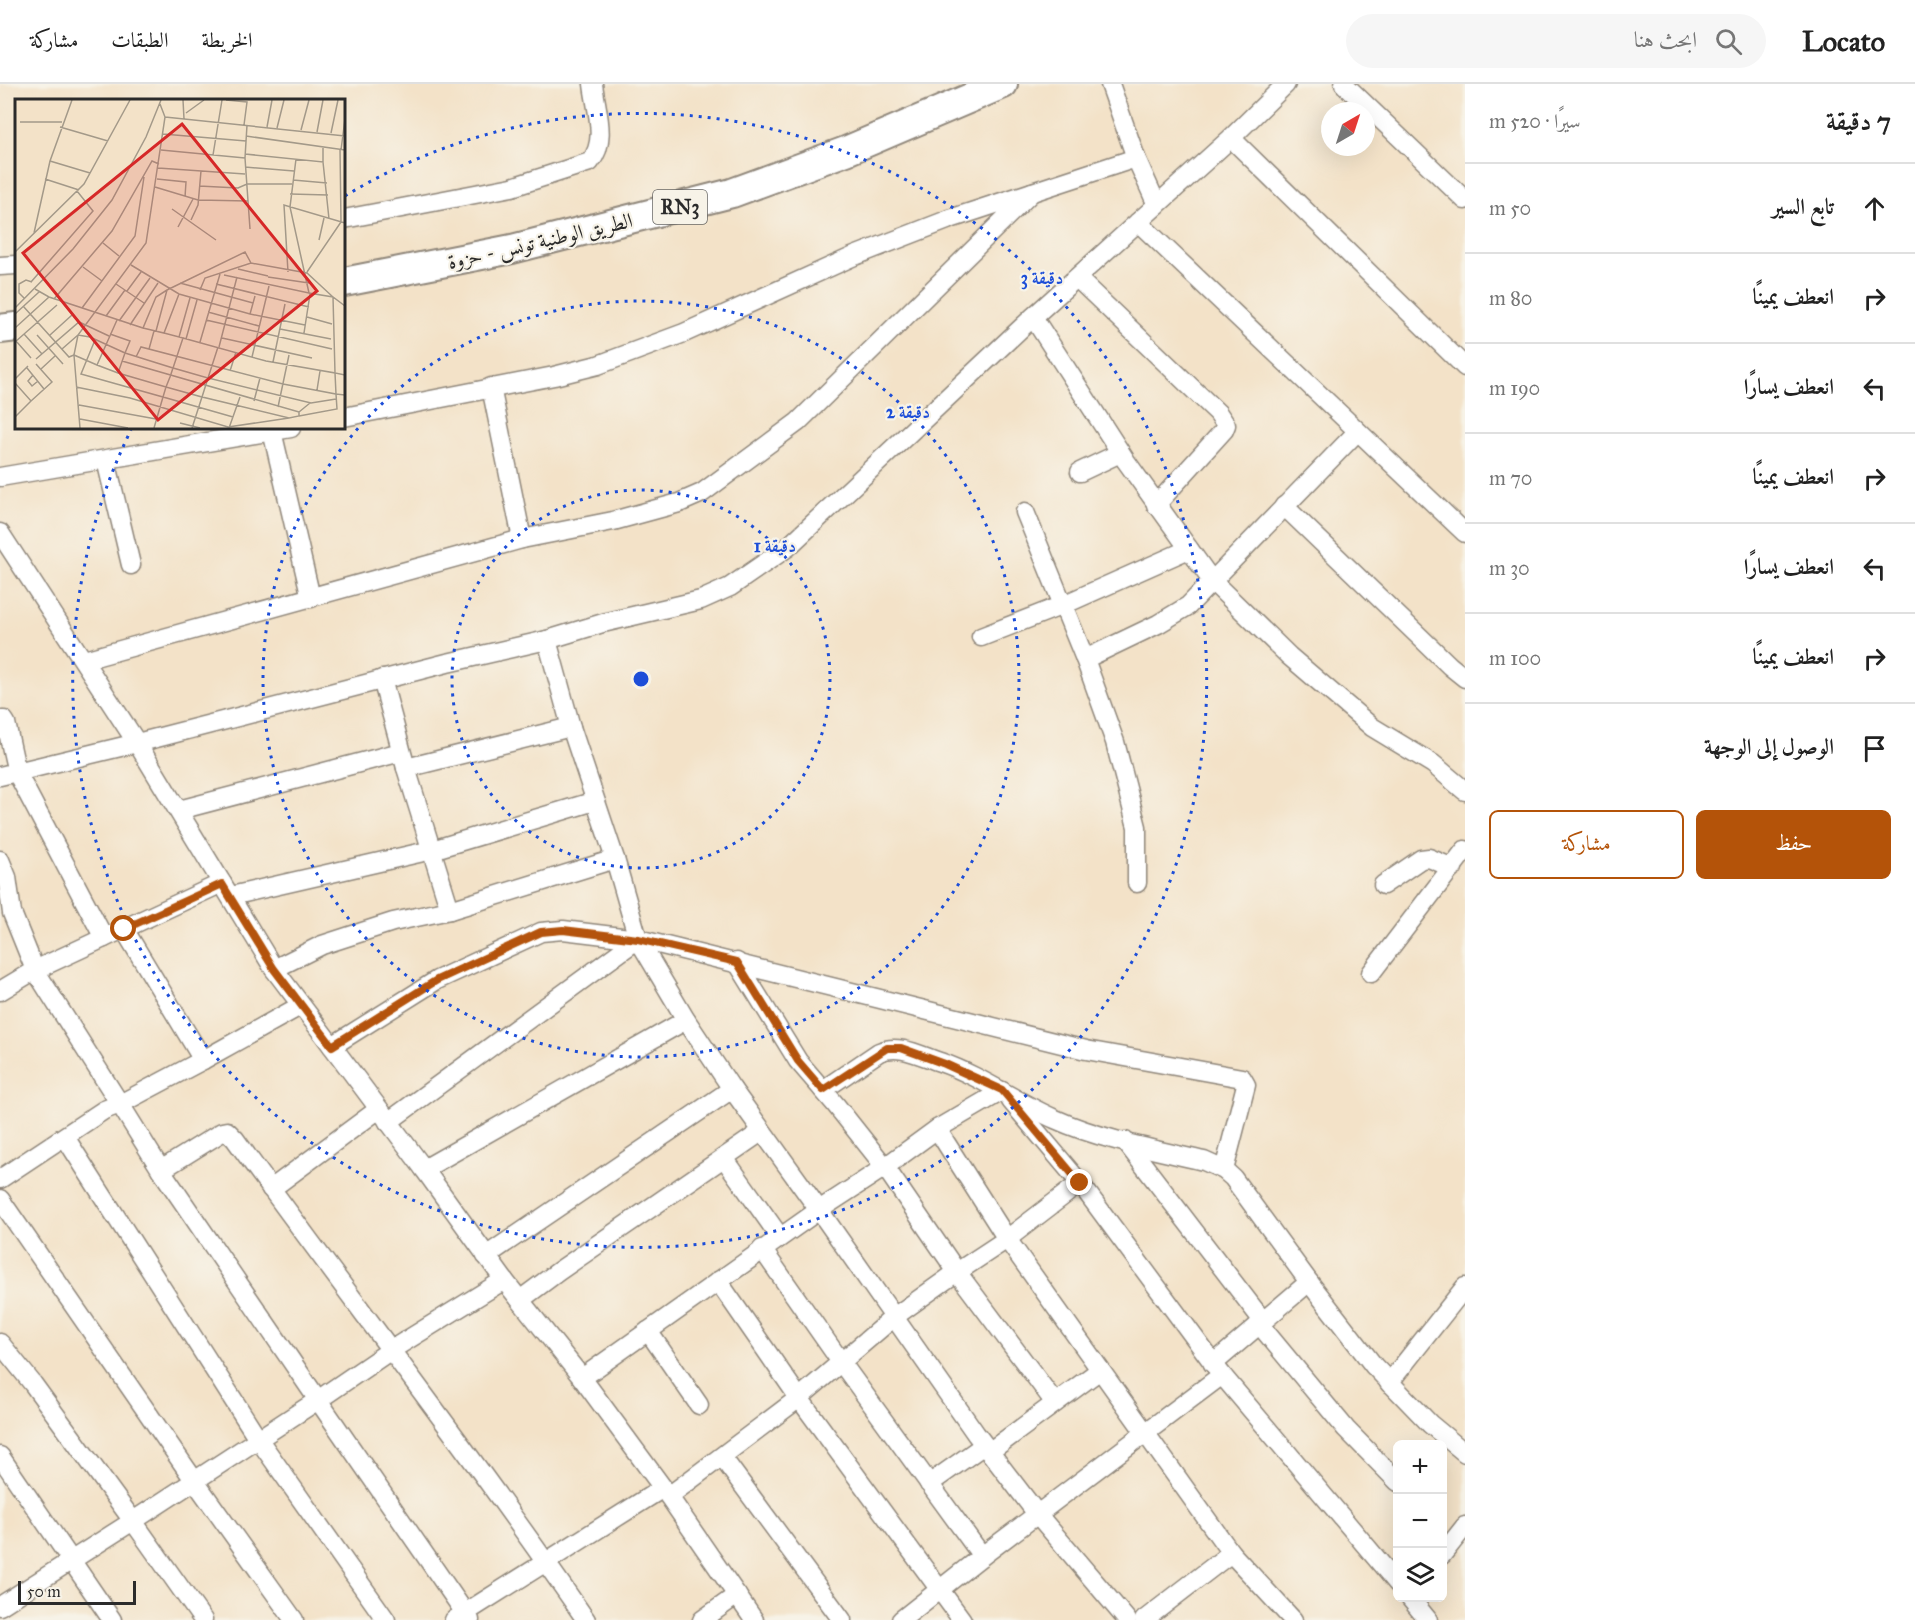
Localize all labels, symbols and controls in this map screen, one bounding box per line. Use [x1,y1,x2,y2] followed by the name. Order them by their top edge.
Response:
[1346,14,1766,68] search box
[1802,24,1885,59] text: Locato
[1712,25,1745,58] icon: search
[1634,26,1697,53] text: ابحث هنا
[30,27,78,53] text: مشاركة
[111,27,168,53] text: الطبقات
[201,27,253,53] text: الخريطة
[15,99,345,429] inset map
[1321,102,1375,156] north arrow
[1826,105,1891,137] text: 7 دقيقة
[1489,109,1581,133] text: سيرًا · 520 m
[653,190,707,224] road number: RN3
[1858,192,1891,225] icon: ahead
[1772,193,1834,220] text: تابع السير
[1489,196,1531,220] text: 50 m
[445,207,635,276] street label: الطريق الوطنية تونس - حزوة
[1021,267,1063,290] text: 3 دقيقة
[1858,282,1891,315] icon: right
[1753,283,1834,310] text: انعطف يمينًا
[1489,286,1532,310] text: 80 m
[1858,372,1891,405] icon: left
[1744,373,1834,400] text: انعطف يسارًا
[1489,376,1540,400] text: 190 m
[886,401,930,423] text: 2 دقيقة
[1858,462,1891,495] icon: right
[1753,463,1834,490] text: انعطف يمينًا
[1489,466,1532,490] text: 70 m
[754,535,796,557] text: 1 دقيقة
[1858,552,1891,585] icon: left
[1744,553,1834,580] text: انعطف يسارًا
[1489,556,1530,580] text: 30 m
[1858,642,1891,675] icon: right
[1753,643,1834,670] text: انعطف يمينًا
[1489,646,1541,670] text: 100 m
[631,669,651,689] centre of rings
[1858,732,1891,765] icon: arrive
[1704,733,1834,760] text: الوصول إلى الوجهة
[1489,810,1684,879] button: مشاركة
[1696,810,1891,879] button: حفظ
[110,915,136,941] route start
[1066,1169,1092,1195] route end
[1393,1440,1447,1602] map controls
[1393,1440,1447,1494] button: +
[1393,1494,1447,1548] button: −
[1393,1548,1447,1602] button: layers
[18,1578,136,1606] scale bar
[27,1582,61,1601] text: 50 m

